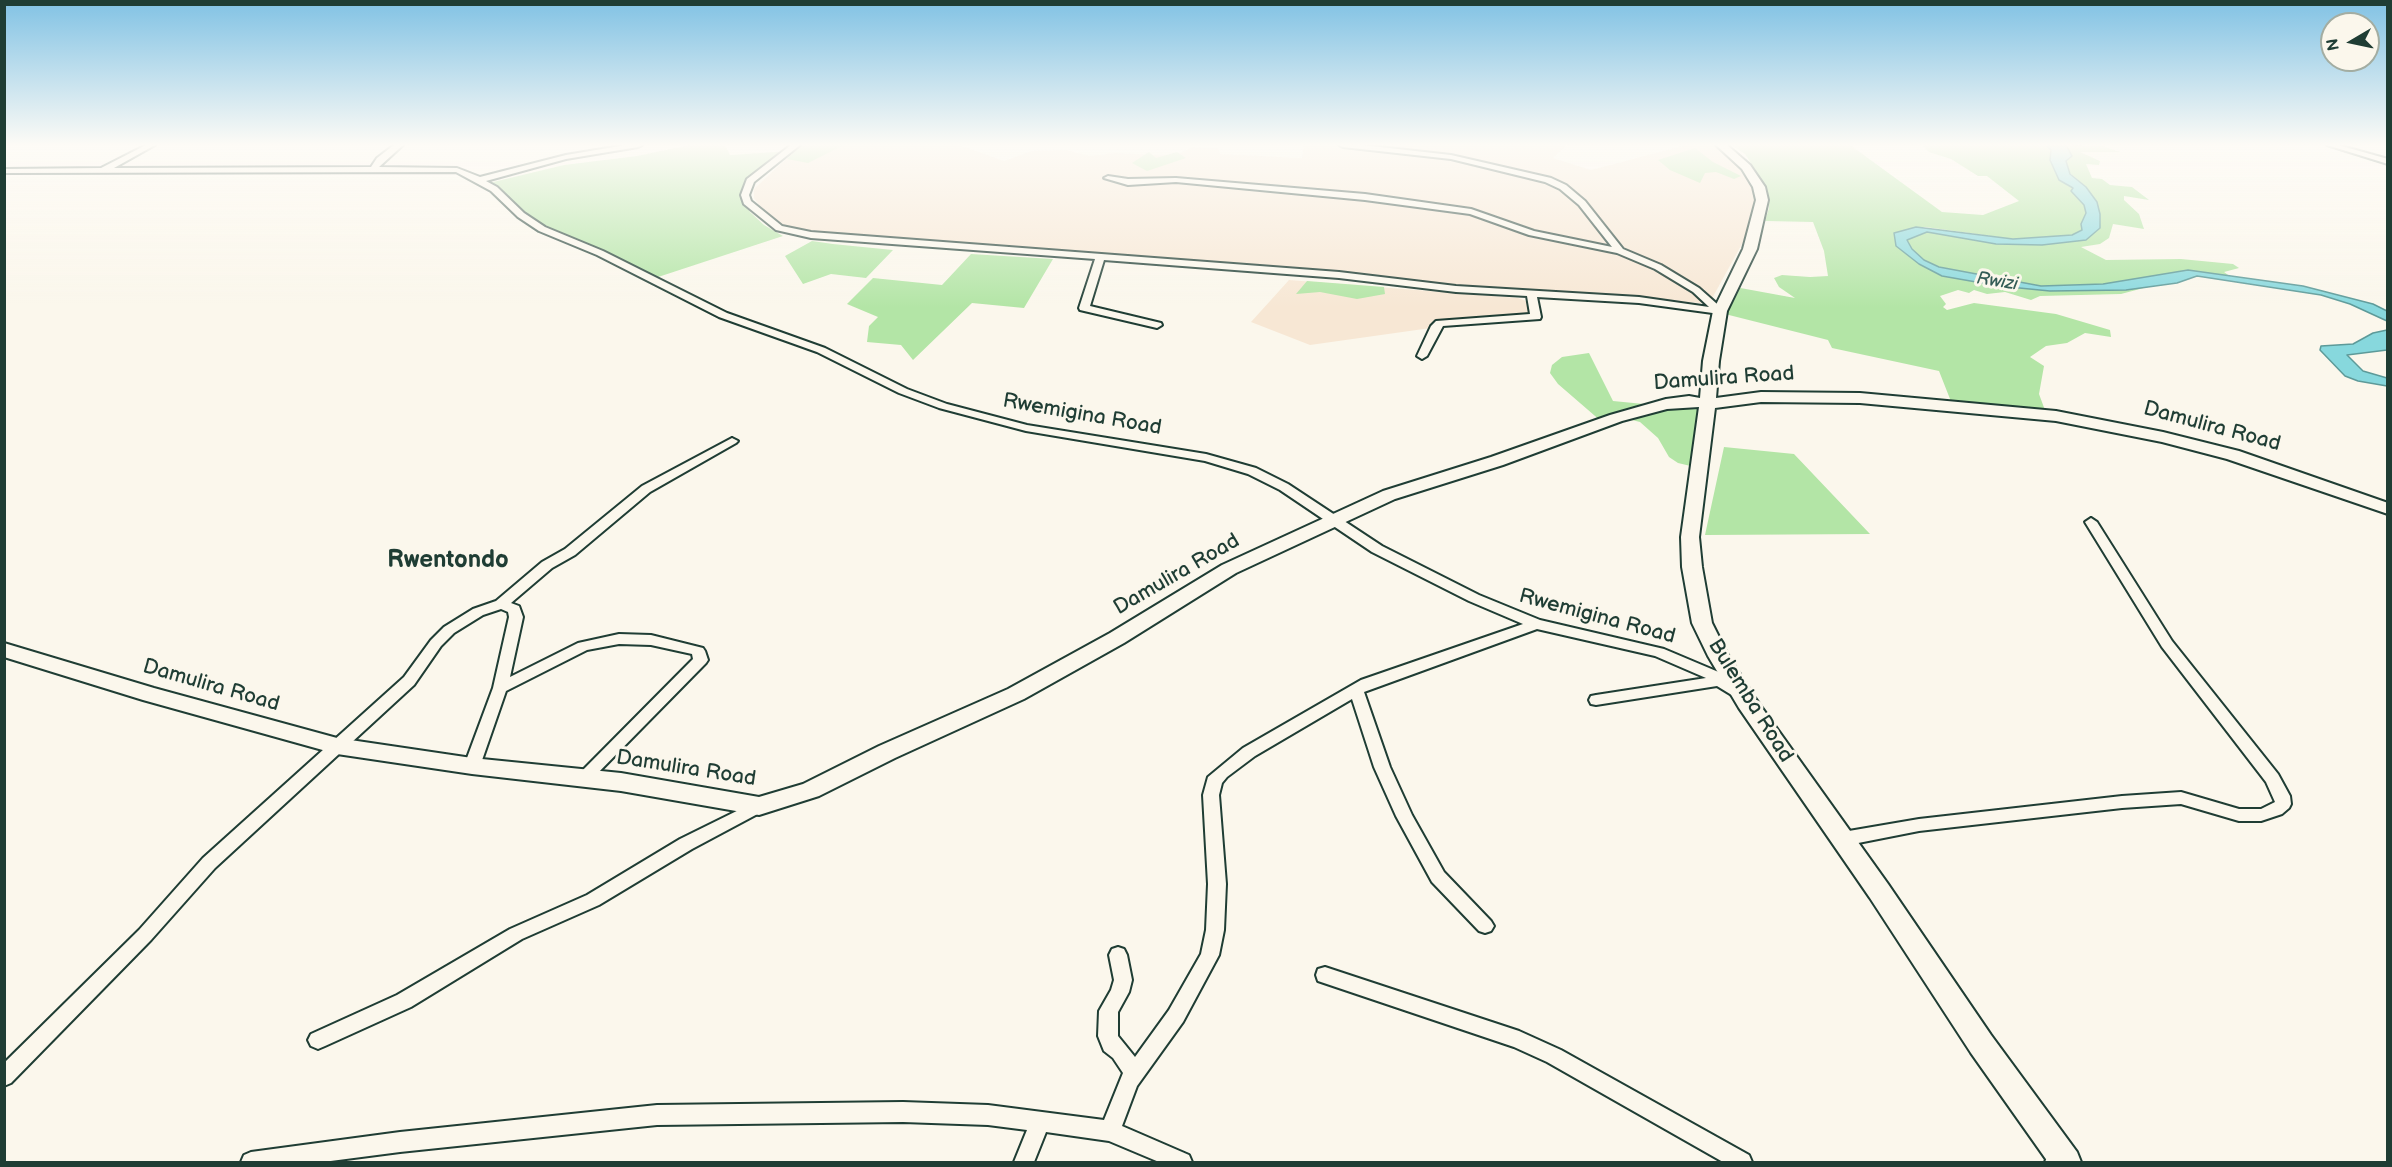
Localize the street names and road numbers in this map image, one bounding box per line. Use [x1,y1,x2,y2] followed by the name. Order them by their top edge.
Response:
[1653,362,1795,396] street label: Damulira Road
[1001,389,1163,441] street label: Rwemigina Road
[2141,397,2283,457] street label: Damulira Road
[1110,529,1244,621] street label: Damulira Road
[1516,584,1678,650] street label: Rwemigina Road
[1702,635,1798,767] street label: Bulemba Road
[140,654,282,718] street label: Damulira Road
[614,746,758,792] street label: Damulira Road

